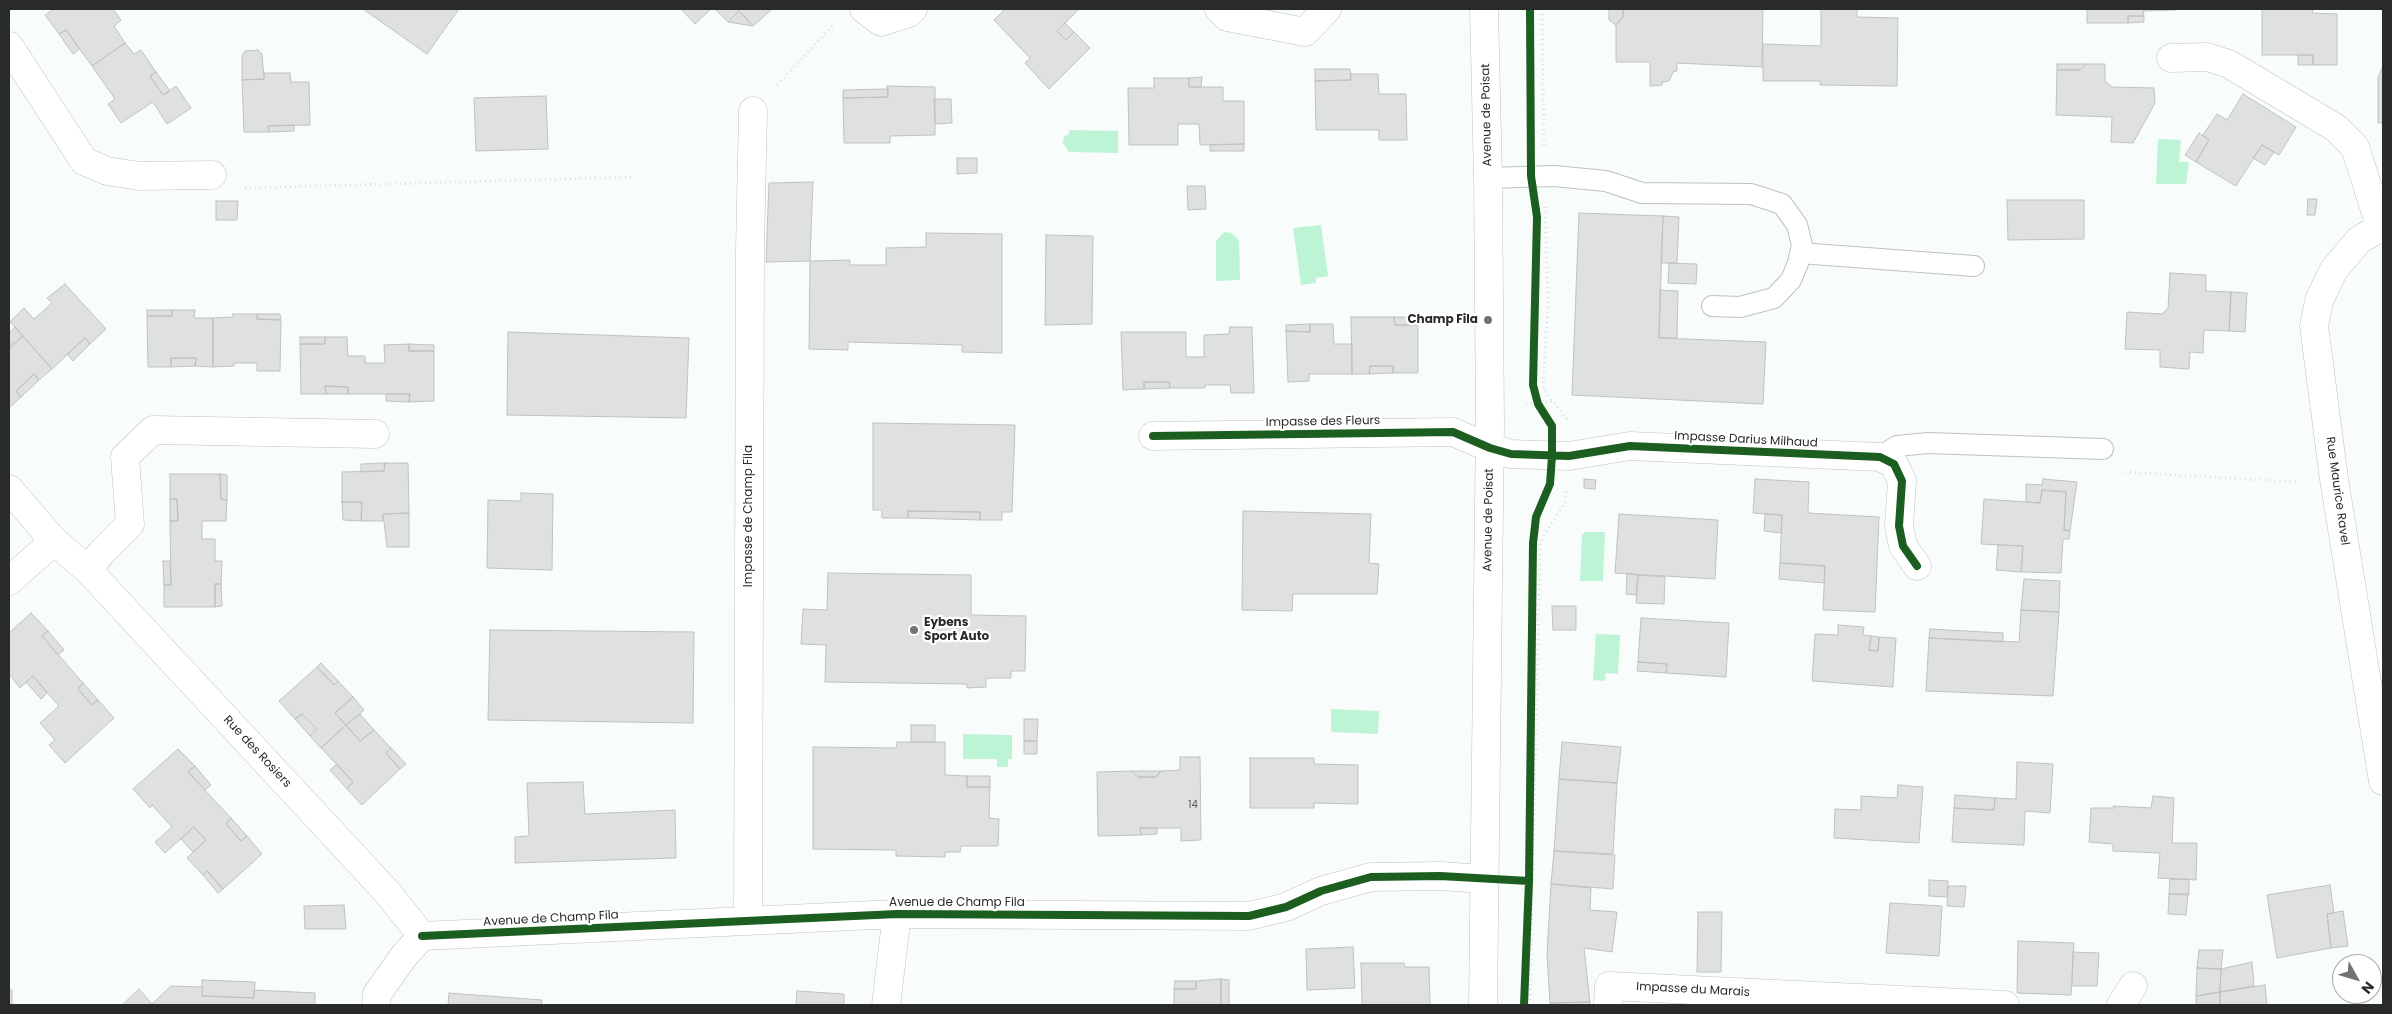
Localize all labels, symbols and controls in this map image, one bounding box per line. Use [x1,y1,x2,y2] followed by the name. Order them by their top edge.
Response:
[1479,63,1495,167] street label: Avenue de Poisat
[1407,313,1478,327] place label: Champ Fila
[1482,314,1494,326] marker: Champ Fila
[1266,414,1380,430] street label: Impasse des Fleurs
[1674,429,1818,451] street label: Impasse Darius Milhaud
[2322,436,2352,546] street label: Rue Maurice Ravel
[742,445,756,587] street label: Impasse de Champ Fila
[1481,468,1497,572] street label: Avenue de Poisat
[924,616,989,644] place label: Eybens Sport Auto
[908,624,920,636] marker: Eybens Sport Auto
[220,713,294,791] street label: Rue des Rosiers
[1188,799,1198,811] house number: 14
[889,896,1025,910] street label: Avenue de Champ Fila
[483,908,619,930] street label: Avenue de Champ Fila
[2332,954,2382,1004] north arrow
[2357,977,2379,998] text: N
[1636,980,1750,1000] street label: Impasse du Marais

